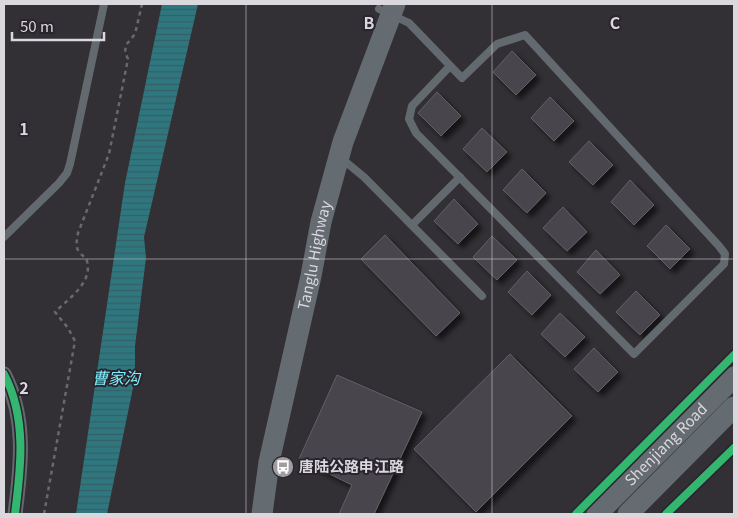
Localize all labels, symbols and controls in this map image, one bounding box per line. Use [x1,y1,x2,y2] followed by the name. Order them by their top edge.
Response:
[12,10,105,42] scale bar
[364,10,375,34] text: B
[610,10,621,34] text: C
[20,15,54,36] text: 50 m
[19,116,29,140] text: 1
[292,198,335,312] street label: Tanglu Highway
[92,365,142,389] water label: 曹家沟
[19,375,29,399] text: 2
[619,398,711,490] street label: Shenjiang Road
[271,455,295,479] bus stop icon: 唐陆公路申江路
[299,455,404,476] place label: 唐陆公路申江路

